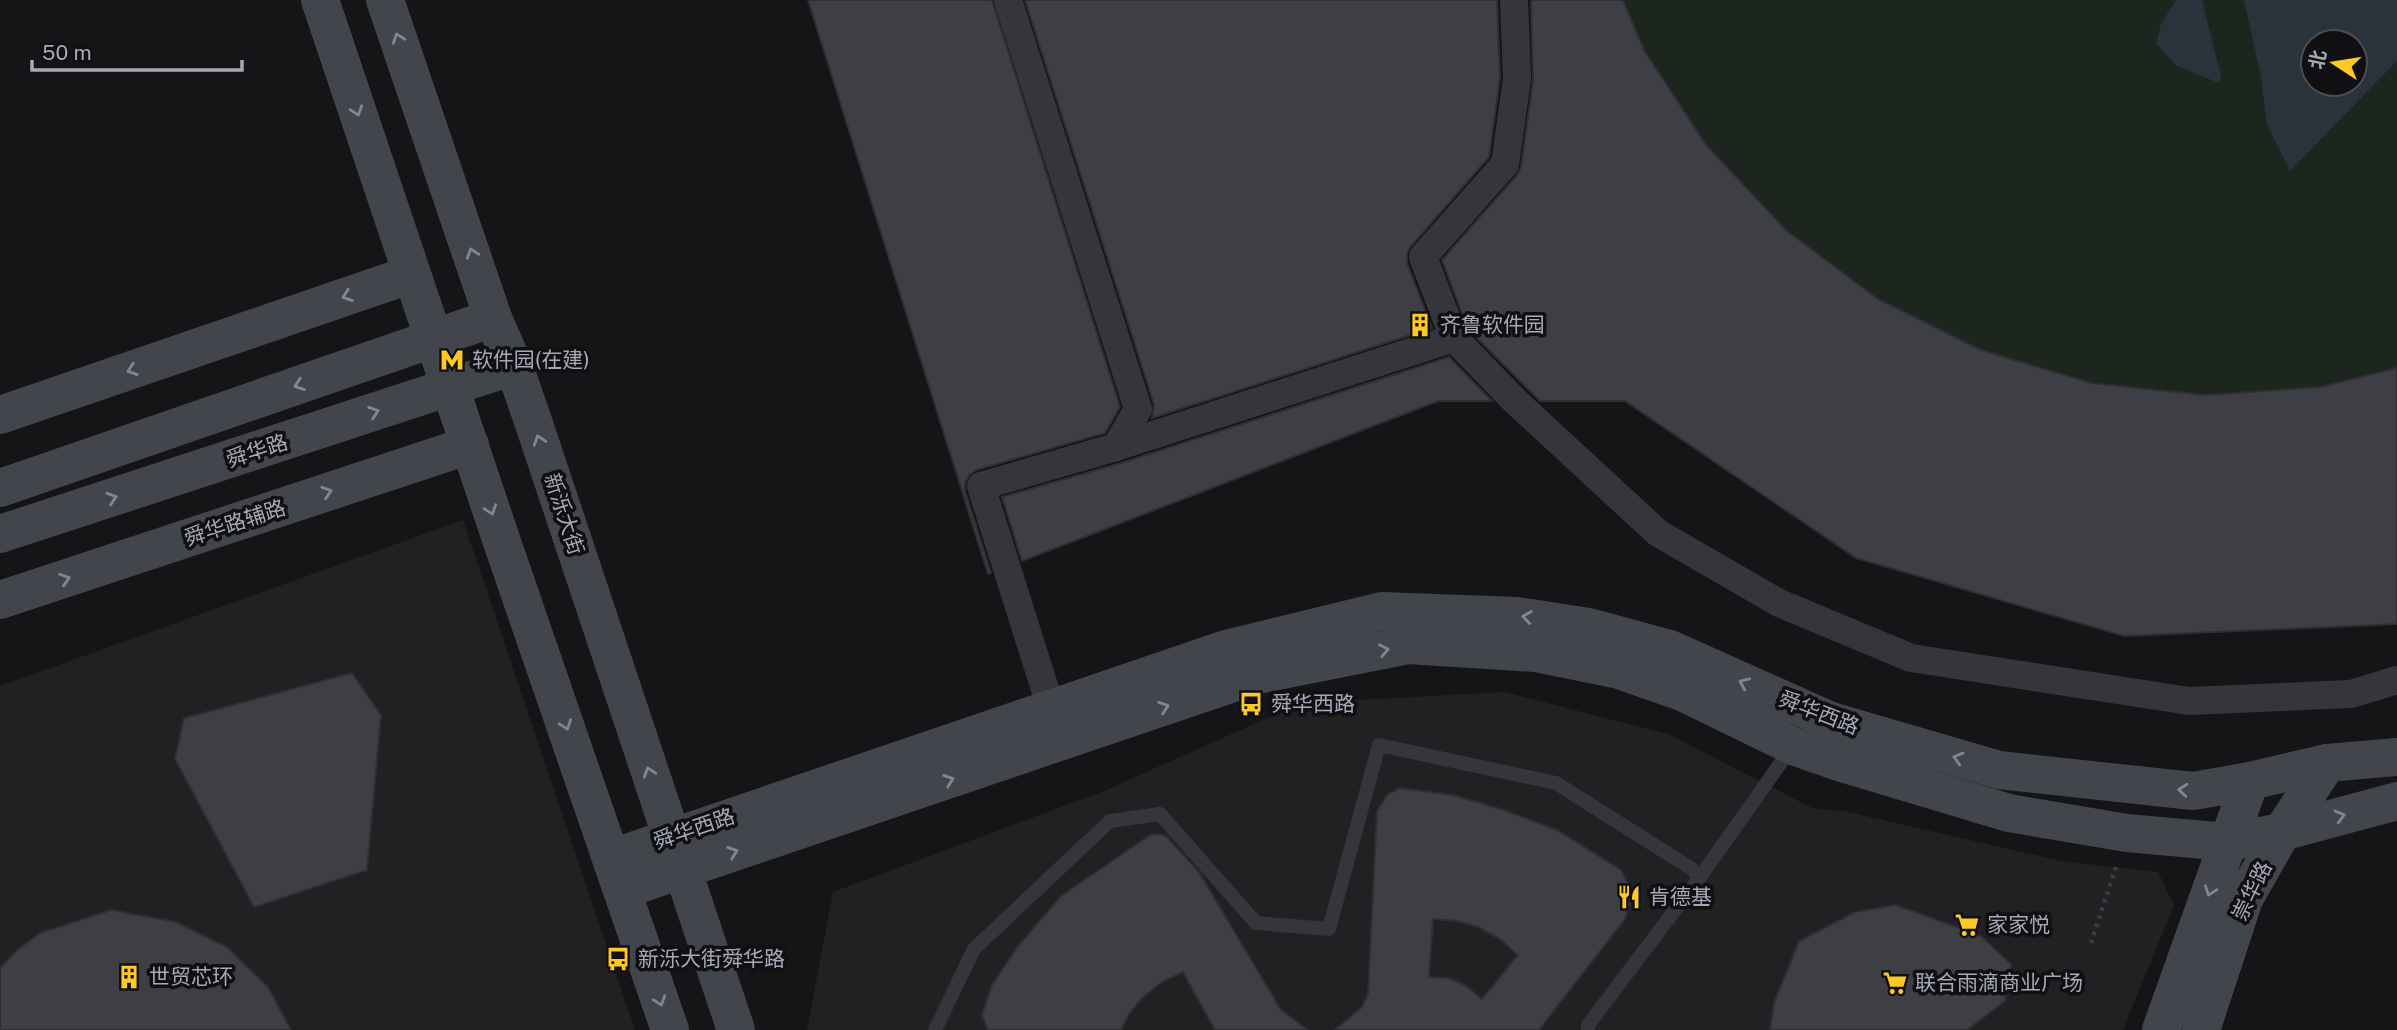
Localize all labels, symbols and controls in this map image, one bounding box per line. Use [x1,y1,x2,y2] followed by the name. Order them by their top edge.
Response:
[32,28,242,72] scale bar
[2299,28,2369,98] north arrow
[392,32,406,44] one-way arrow
[42,40,92,65] text: 50 m
[2305,48,2330,71] text: 北
[349,105,363,117] one-way arrow
[466,247,480,260] one-way arrow
[342,288,354,302] one-way arrow
[1406,311,1434,339] building icon: 齐鲁软件园
[1440,312,1545,337] place label: 齐鲁软件园
[438,346,466,374] metro station icon: 软件园(在建)
[472,347,590,372] place label: 软件园(在建)
[126,362,138,376] one-way arrow
[294,377,306,391] one-way arrow
[368,406,380,420] one-way arrow
[223,429,291,472] street label: 舜华路
[533,434,547,446] one-way arrow
[540,470,589,558] street label: 新泺大街
[321,486,333,500] one-way arrow
[105,492,117,506] one-way arrow
[181,494,289,551] street label: 舜华路辅路
[483,503,497,516] one-way arrow
[58,572,70,587] one-way arrow
[1521,610,1533,625] one-way arrow
[1378,643,1390,658] one-way arrow
[1739,677,1751,691] one-way arrow
[1775,686,1863,739] street label: 舜华西路
[1237,690,1265,718] bus stop icon: 舜华西路
[1271,691,1355,716] place label: 舜华西路
[1158,701,1170,715] one-way arrow
[558,719,572,731] one-way arrow
[1952,752,1964,767] one-way arrow
[642,766,657,778] one-way arrow
[942,773,954,788] one-way arrow
[2177,783,2188,798] one-way arrow
[650,803,738,854] street label: 舜华西路
[2333,810,2345,825] one-way arrow
[727,846,739,860] one-way arrow
[2227,857,2277,925] street label: 崇华路
[1615,883,1643,911] restaurant icon: 肯德基
[1649,884,1712,909] place label: 肯德基
[2204,885,2218,897] one-way arrow
[1953,911,1981,939] supermarket icon: 家家悦
[1987,912,2050,937] place label: 家家悦
[604,945,632,973] bus stop icon: 新泺大街舜华路
[638,946,785,971] place label: 新泺大街舜华路
[115,963,143,991] building icon: 世贸芯环
[149,964,233,989] place label: 世贸芯环
[1881,969,1909,997] supermarket icon: 联合雨滴商业广场
[1915,970,2083,995] place label: 联合雨滴商业广场
[652,994,666,1006] one-way arrow

